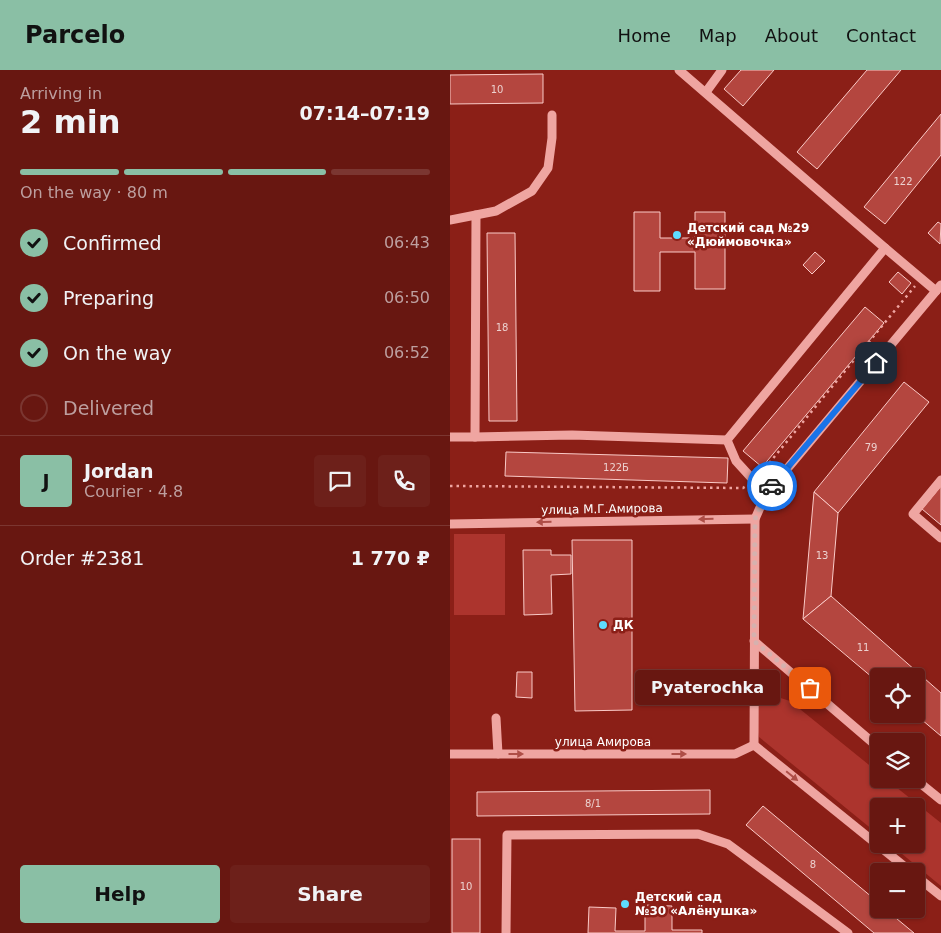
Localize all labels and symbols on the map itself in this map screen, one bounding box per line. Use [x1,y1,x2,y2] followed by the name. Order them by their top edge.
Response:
[491,84,503,95] house number: 10
[893,176,913,187] house number: 122
[687,221,809,249] place label: Детский сад №29 «Дюймовочка»
[671,229,683,241] marker: Детский сад №29 «Дюймовочка»
[496,322,508,333] house number: 18
[855,342,897,384] pin
[865,442,877,453] house number: 79
[747,461,797,511] courier
[603,462,629,473] house number: 122Б
[541,501,663,517] street label: улица М.Г.Амирова
[698,515,714,523] one-way arrow
[535,519,551,527] one-way arrow
[816,550,828,561] house number: 13
[613,618,634,632] place label: ДК
[597,619,609,631] marker: ДК
[857,642,869,653] house number: 11
[789,667,831,709] pin
[635,670,780,706] callout: Pyaterochka
[555,735,651,749] street label: улица Амирова
[509,750,525,758] one-way arrow
[671,750,687,758] one-way arrow
[785,770,798,781] one-way arrow
[585,798,601,809] house number: 8/1
[810,859,816,870] house number: 8
[460,881,472,892] house number: 10
[635,890,757,918] place label: Детский сад №30 «Алёнушка»
[619,898,631,910] marker: Детский сад №30 «Алёнушка»

